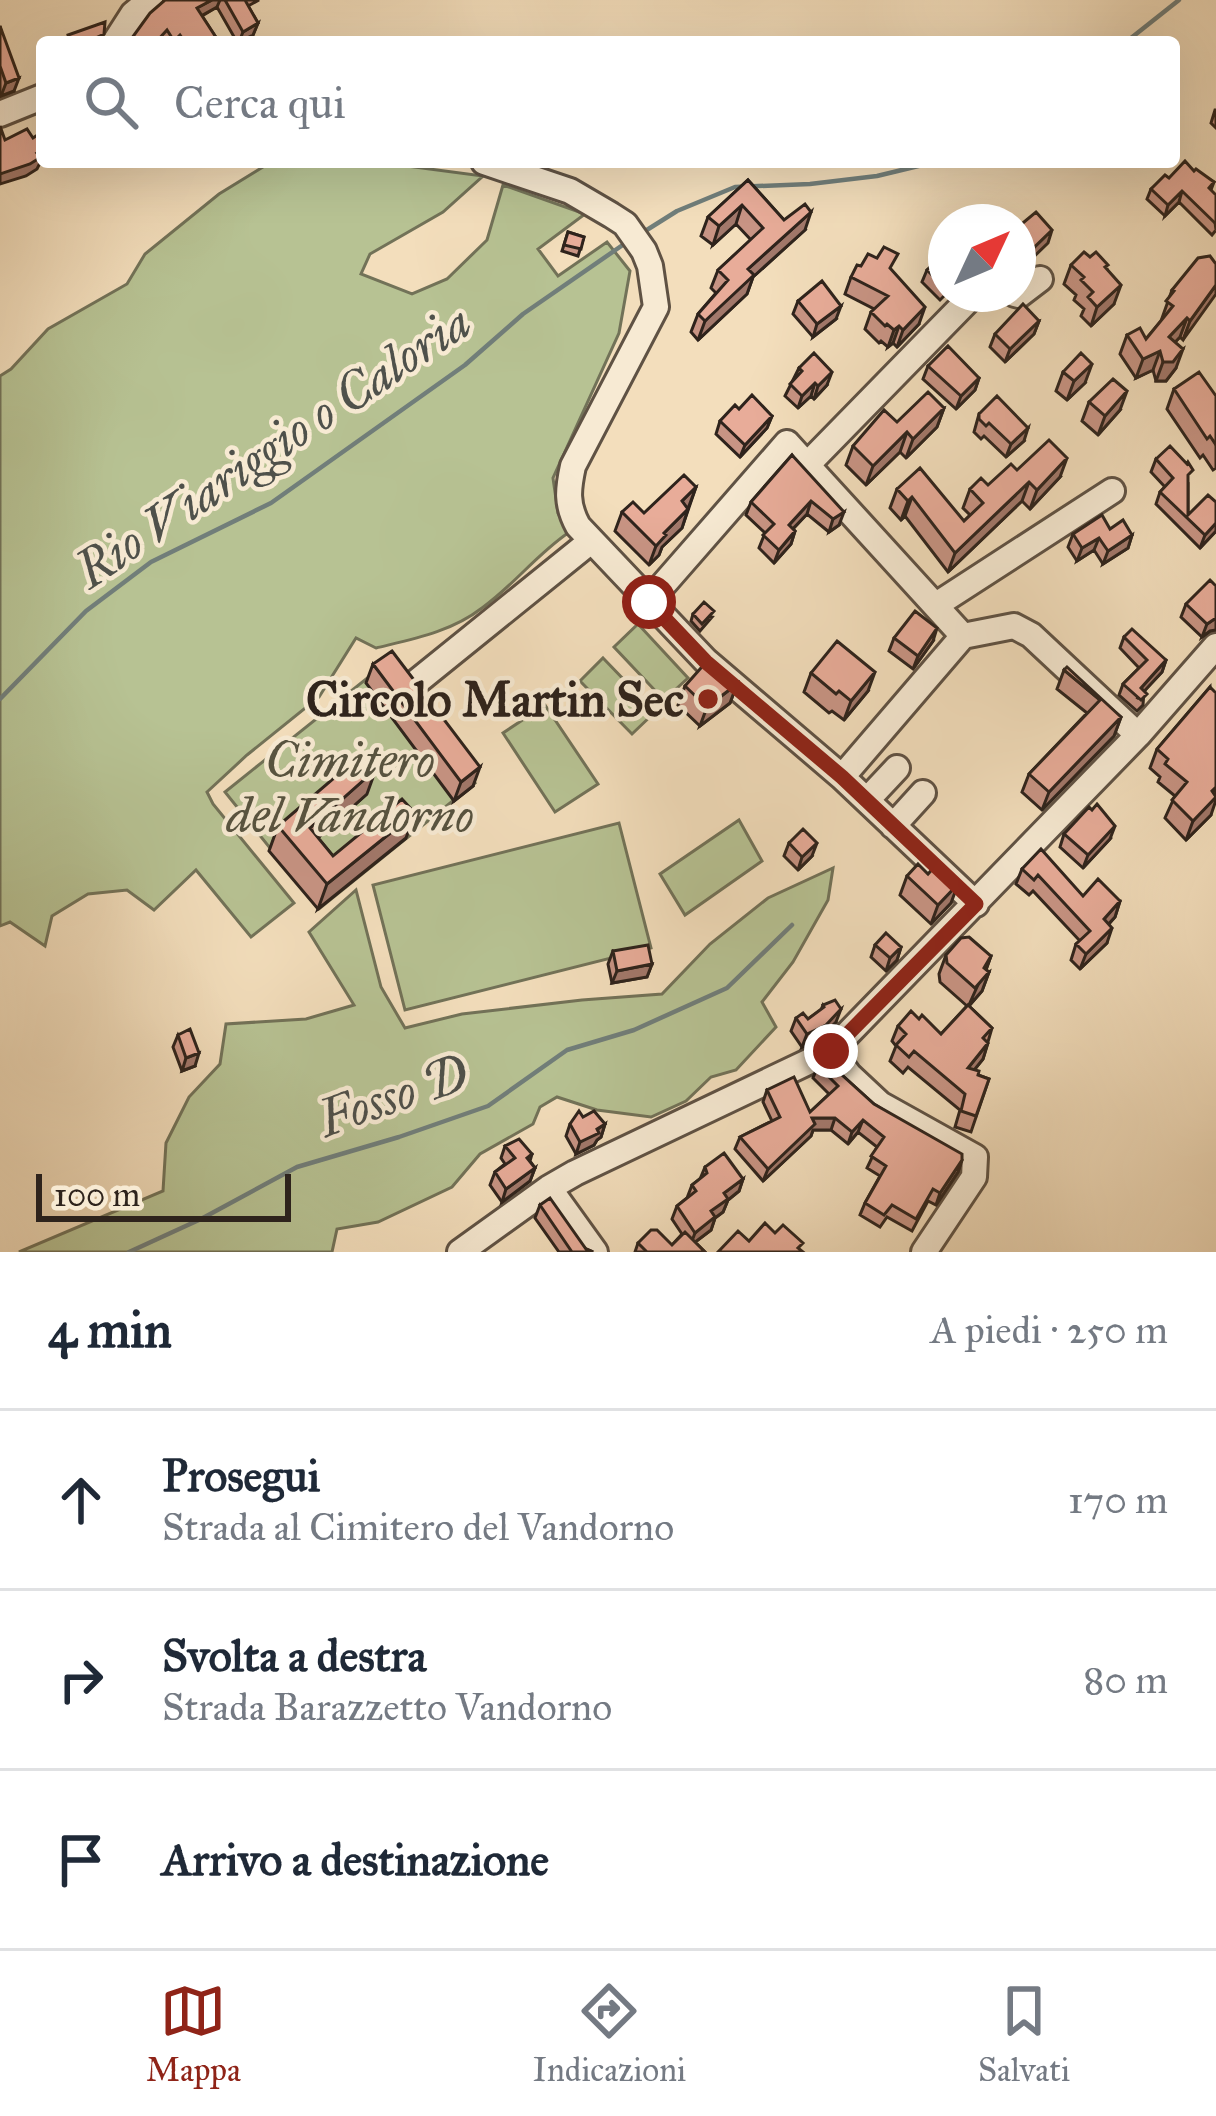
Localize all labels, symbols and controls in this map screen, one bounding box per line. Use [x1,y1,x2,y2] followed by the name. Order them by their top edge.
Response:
[36,36,1180,168] search box
[78,69,144,135] icon: search
[174,75,346,130] text: Cerca qui
[928,204,1036,312] north arrow
[62,291,483,603] water label: Rio Viariggio o Caloria
[622,575,676,629] route start
[306,670,684,729] place label: Circolo Martin Sec
[695,686,721,712] marker: Circolo Martin Sec
[225,731,474,845] park label: Cimitero del Vandorno
[804,1024,858,1078] route end
[309,1041,476,1151] water label: Fosso D
[36,1168,291,1221] scale bar
[54,1175,140,1215] text: 100 m
[48,1299,172,1361] text: 4 min
[930,1306,1168,1354] text: A piedi · 250 m
[162,1448,320,1503] text: Prosegui
[48,1467,114,1533] icon: ahead
[1068,1476,1168,1524] text: 170 m
[162,1503,674,1551] text: Strada al Cimitero del Vandorno
[162,1628,426,1683] text: Svolta a destra
[48,1647,114,1713] icon: right
[1083,1656,1168,1704] text: 80 m
[162,1683,612,1731] text: Strada Barazzetto Vandorno
[48,1827,114,1893] icon: arrive
[162,1832,549,1887] text: Arrivo a destinazione
[146,1978,241,2090] tab: Mappa
[533,1978,686,2090] tab: Indicazioni
[978,1978,1070,2090] tab: Salvati

